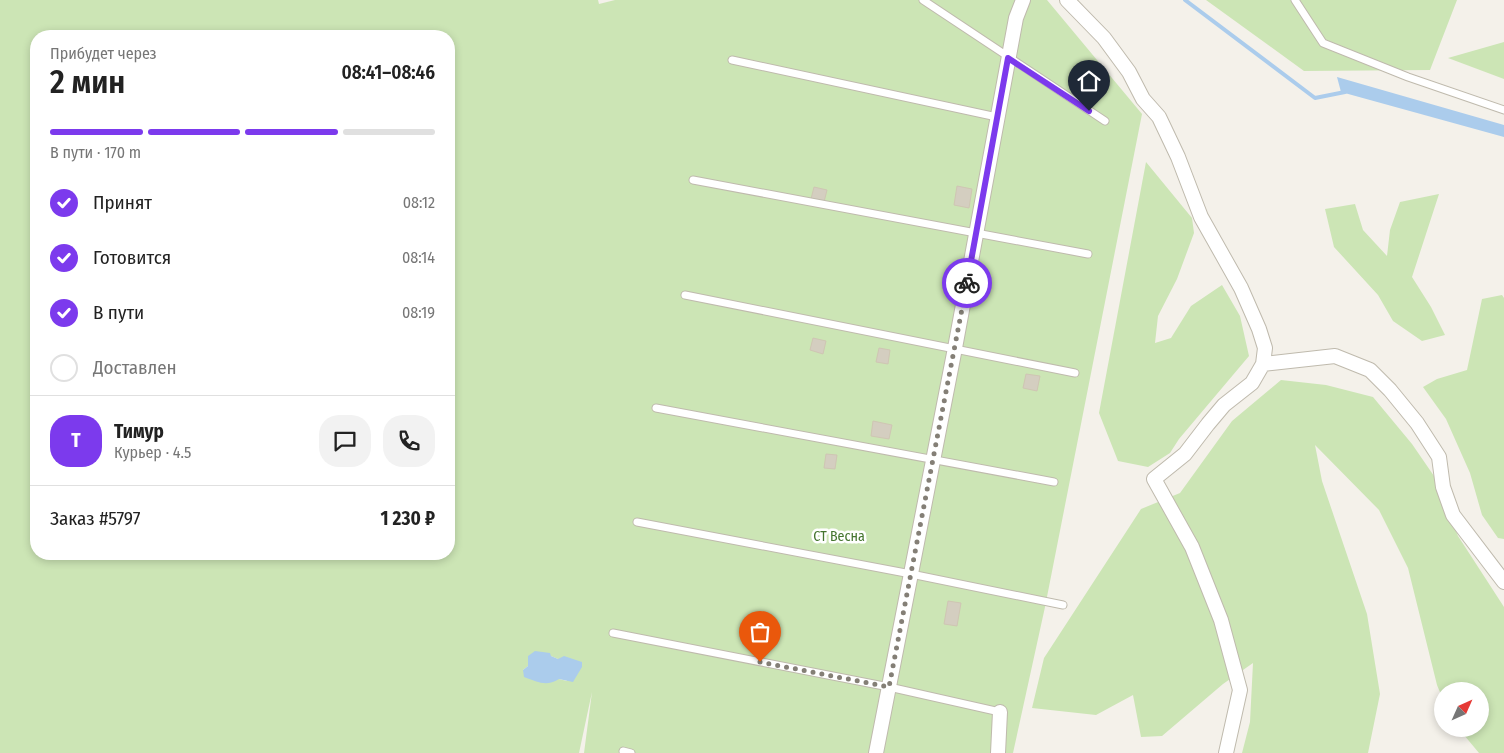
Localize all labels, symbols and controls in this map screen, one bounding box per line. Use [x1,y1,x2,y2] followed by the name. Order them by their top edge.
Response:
[50,44,157,63] text: Прибудет через
[1068,60,1110,111] pin
[341,61,435,84] text: 08:41–08:46
[50,63,125,101] text: 2 мин
[1075,67,1103,95] icon: home
[50,143,141,162] text: В пути · 170 m
[50,189,78,217] icon: check
[93,191,152,214] text: Принят
[403,193,435,212] text: 08:12
[50,244,78,272] icon: check
[93,246,171,269] text: Готовится
[402,248,435,267] text: 08:14
[942,258,992,308] courier
[953,269,981,297] icon: bike
[50,299,78,327] icon: check
[93,301,144,324] text: В пути
[402,303,435,322] text: 08:19
[93,356,177,379] text: Доставлен
[319,415,371,467] button: chat
[383,415,435,467] button: phone
[114,420,164,443] text: Тимур
[71,429,81,452] text: Т
[114,443,191,462] text: Курьер · 4.5
[50,507,141,530] text: Заказ #5797
[381,507,435,530] text: 1 230 ₽
[813,528,865,545] park label: СТ Весна
[739,611,781,662] pin
[746,618,774,646] icon: bag
[1434,682,1489,738] north arrow
[1434,682,1489,737] map controls

